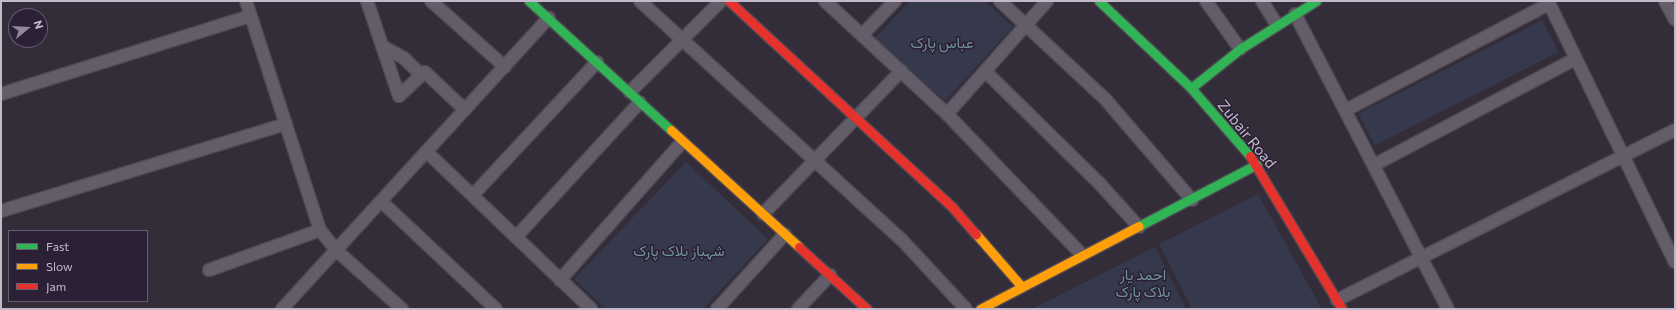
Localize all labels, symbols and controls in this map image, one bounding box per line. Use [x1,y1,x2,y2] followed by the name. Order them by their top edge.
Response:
[8,8,48,48] north arrow
[31,18,46,30] text: N
[910,34,974,52] park label: عباس پارک
[1214,96,1280,172] street label: Zubair Road
[8,230,148,302] legend
[46,239,69,253] text: Fast
[633,242,725,260] park label: شہباز بلاک پارک
[46,259,73,273] text: Slow
[1116,265,1170,300] park label: احمد یار بلاک پارک
[46,279,66,293] text: Jam

